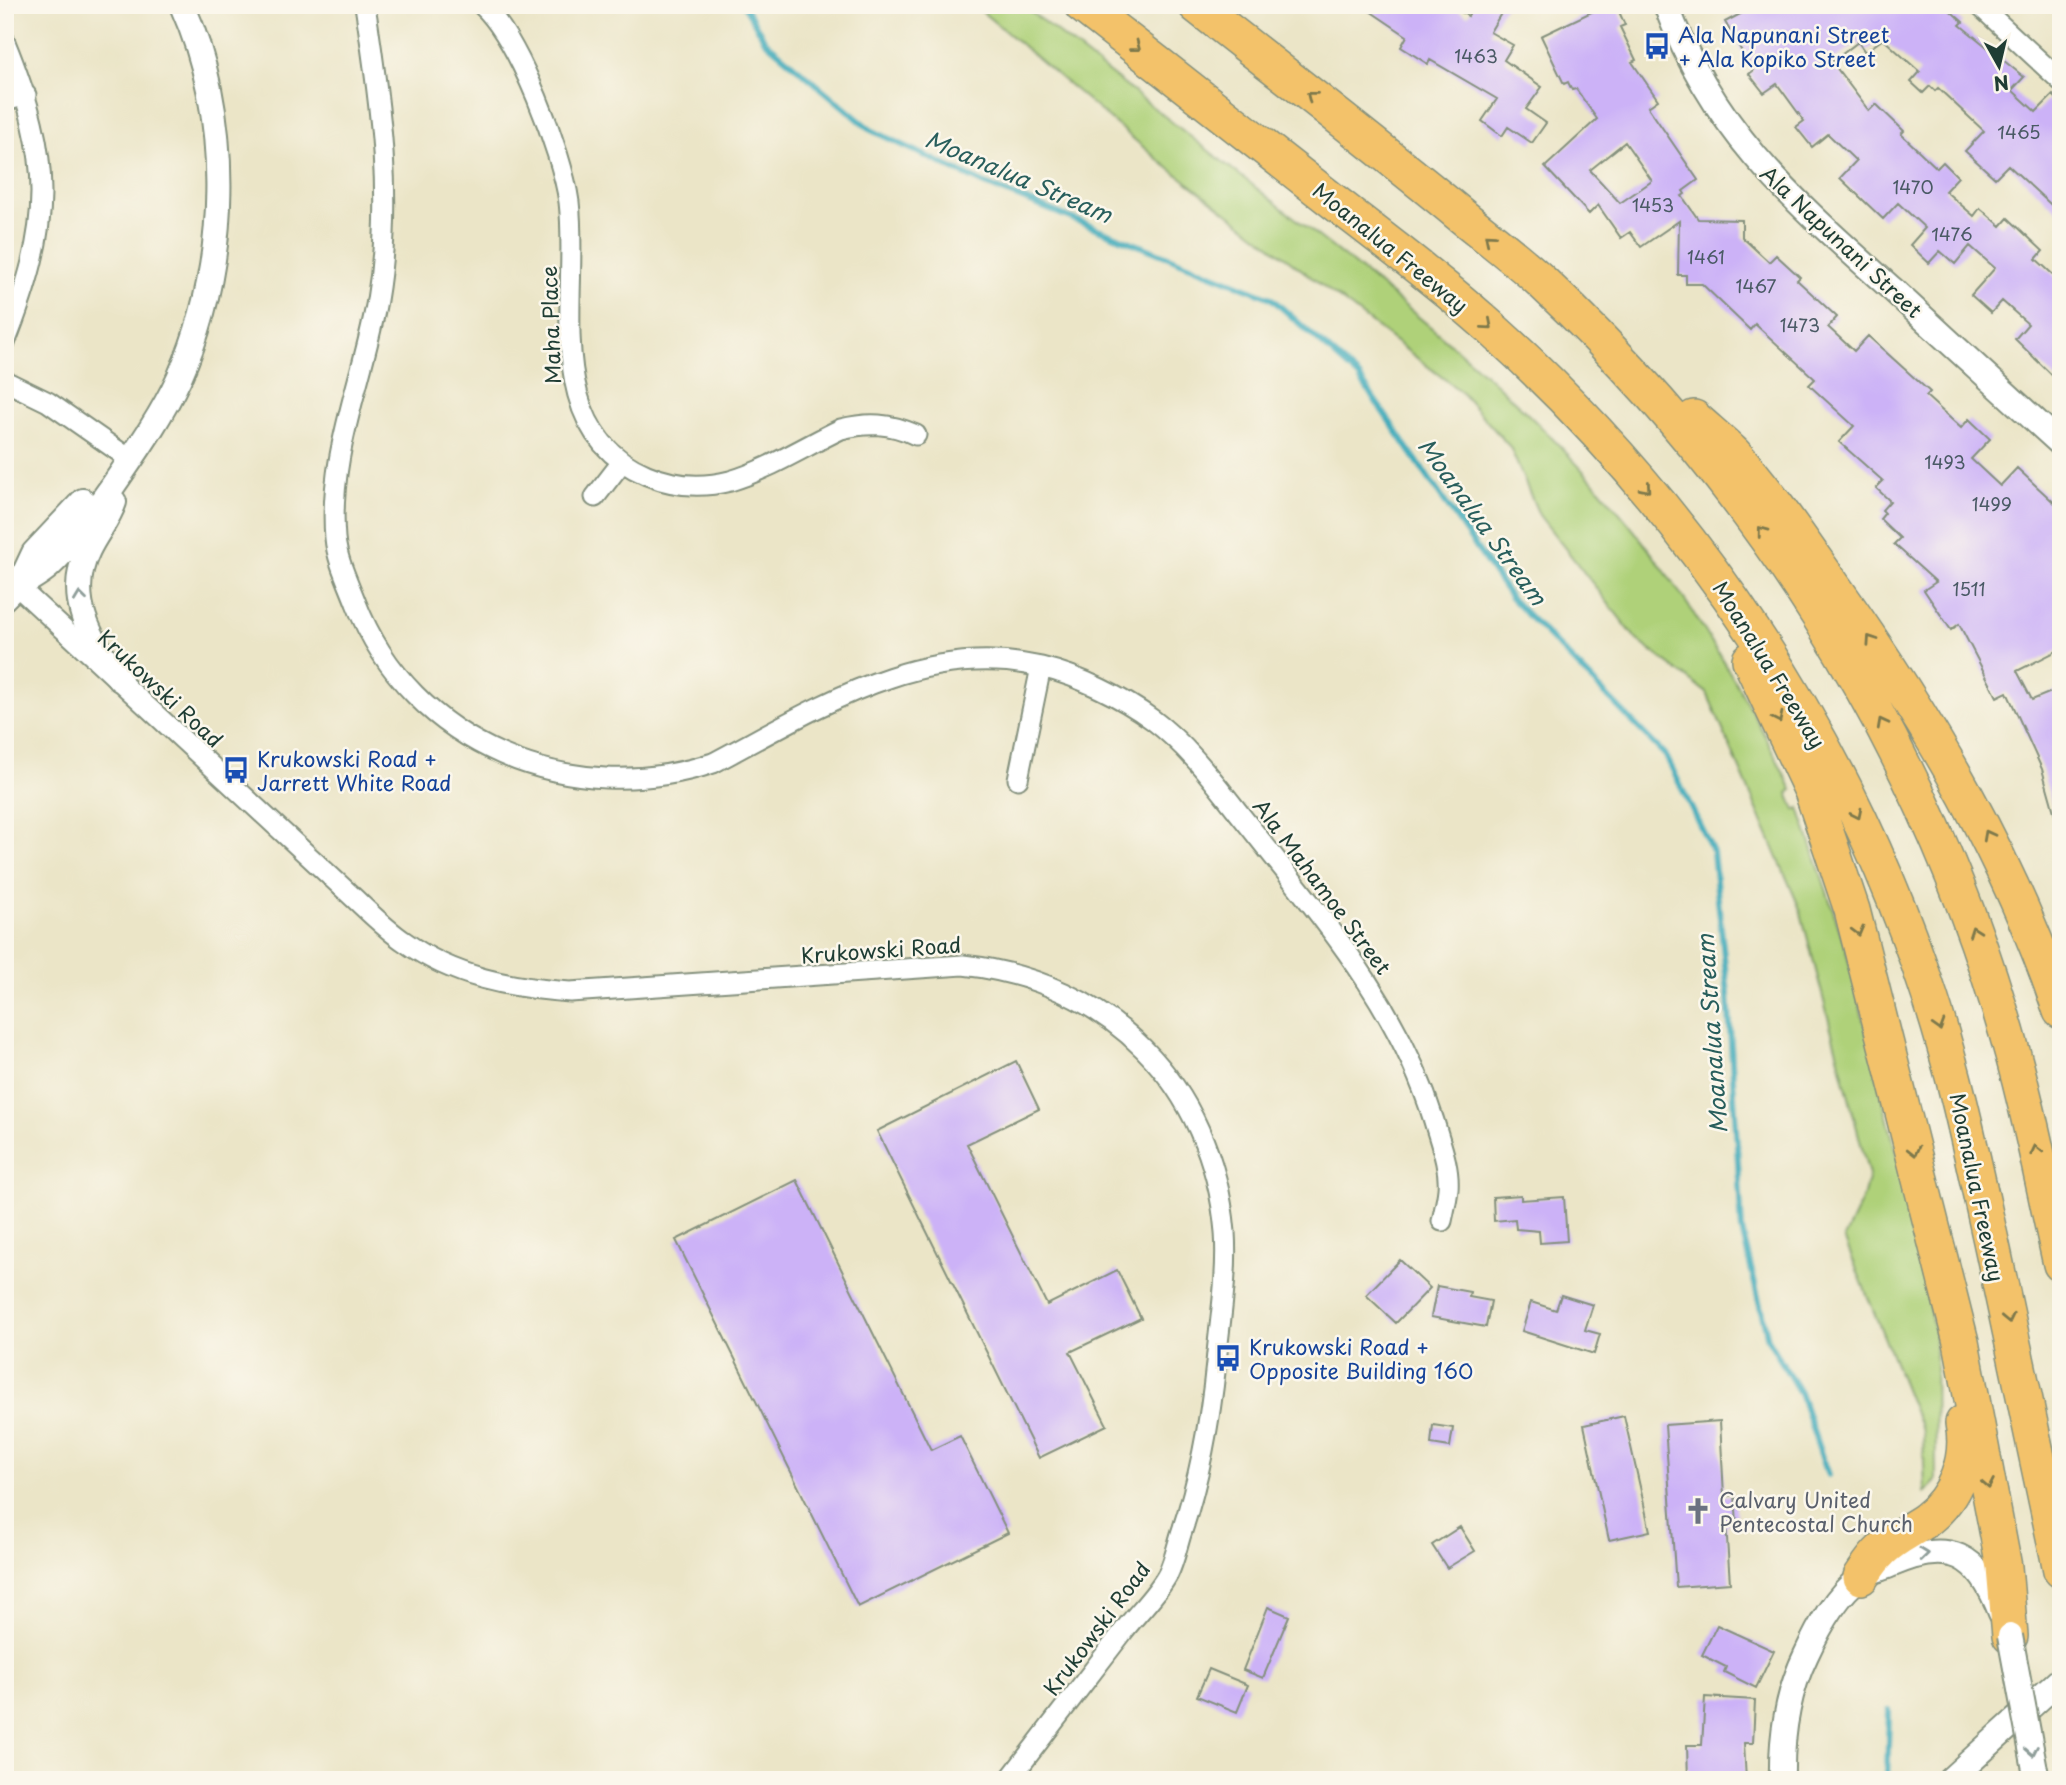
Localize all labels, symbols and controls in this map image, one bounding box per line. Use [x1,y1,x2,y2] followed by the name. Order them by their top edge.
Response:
[1678,18,1889,74] place label: Ala Napunani Street + Ala Kopiko Street
[1642,31,1672,61] bus stop icon: Ala Napunani Street + Ala Kopiko Street
[1965,32,2035,102] north arrow
[1129,39,1141,52] one-way arrow
[1454,42,1498,69] house number: 1463
[1992,69,2011,99] text: N
[1307,91,1319,104] one-way arrow
[1997,118,2041,145] house number: 1465
[920,121,1119,232] water label: Moanalua Stream
[1754,157,1930,325] street label: Ala Napunani Street
[1892,173,1934,200] house number: 1470
[1306,174,1476,320] street label: Moanalua Freeway
[1632,191,1674,218] house number: 1453
[1931,220,1973,247] house number: 1476
[1484,234,1497,246] one-way arrow
[1687,243,1725,270] house number: 1461
[532,265,568,385] street label: Maha Place
[1736,272,1776,299] house number: 1467
[1780,311,1820,338] house number: 1473
[1479,317,1492,329] one-way arrow
[1410,430,1557,613] water label: Moanalua Stream
[1924,448,1966,475] house number: 1493
[1638,479,1650,492] one-way arrow
[1972,490,2012,517] house number: 1499
[1757,526,1770,539] one-way arrow
[1706,574,1834,754] street label: Moanalua Freeway
[1952,575,1986,602] house number: 1511
[72,591,87,603] one-way arrow
[91,622,231,754] street label: Krukowski Road
[1867,635,1879,648] one-way arrow
[1769,711,1783,724] one-way arrow
[1877,718,1891,730] one-way arrow
[257,742,451,798] place label: Krukowski Road + Jarrett White Road
[221,755,251,785] bus stop icon: Krukowski Road + Jarrett White Road
[1246,791,1400,981] street label: Ala Mahamoe Street
[1849,807,1863,819] one-way arrow
[1983,830,1996,842] one-way arrow
[1850,925,1864,937] one-way arrow
[1968,926,1982,938] one-way arrow
[800,927,962,971] street label: Krukowski Road
[1686,932,1735,1135] water label: Moanalua Stream
[1931,1020,1946,1032] one-way arrow
[1942,1090,2014,1284] street label: Moanalua Freeway
[2030,1144,2045,1156] one-way arrow
[1906,1145,1920,1157] one-way arrow
[1999,1313,2014,1325] one-way arrow
[1249,1330,1473,1386] place label: Krukowski Road + Opposite Building 160
[1213,1343,1243,1373] bus stop icon: Krukowski Road + Opposite Building 160
[1980,1478,1995,1490] one-way arrow
[1719,1483,1913,1539] place label: Calvary United Pentecostal Church
[1683,1496,1713,1526] church icon: Calvary United Pentecostal Church
[1918,1546,1930,1561] one-way arrow
[1035,1554,1157,1702] street label: Krukowski Road
[2023,1745,2038,1757] one-way arrow

